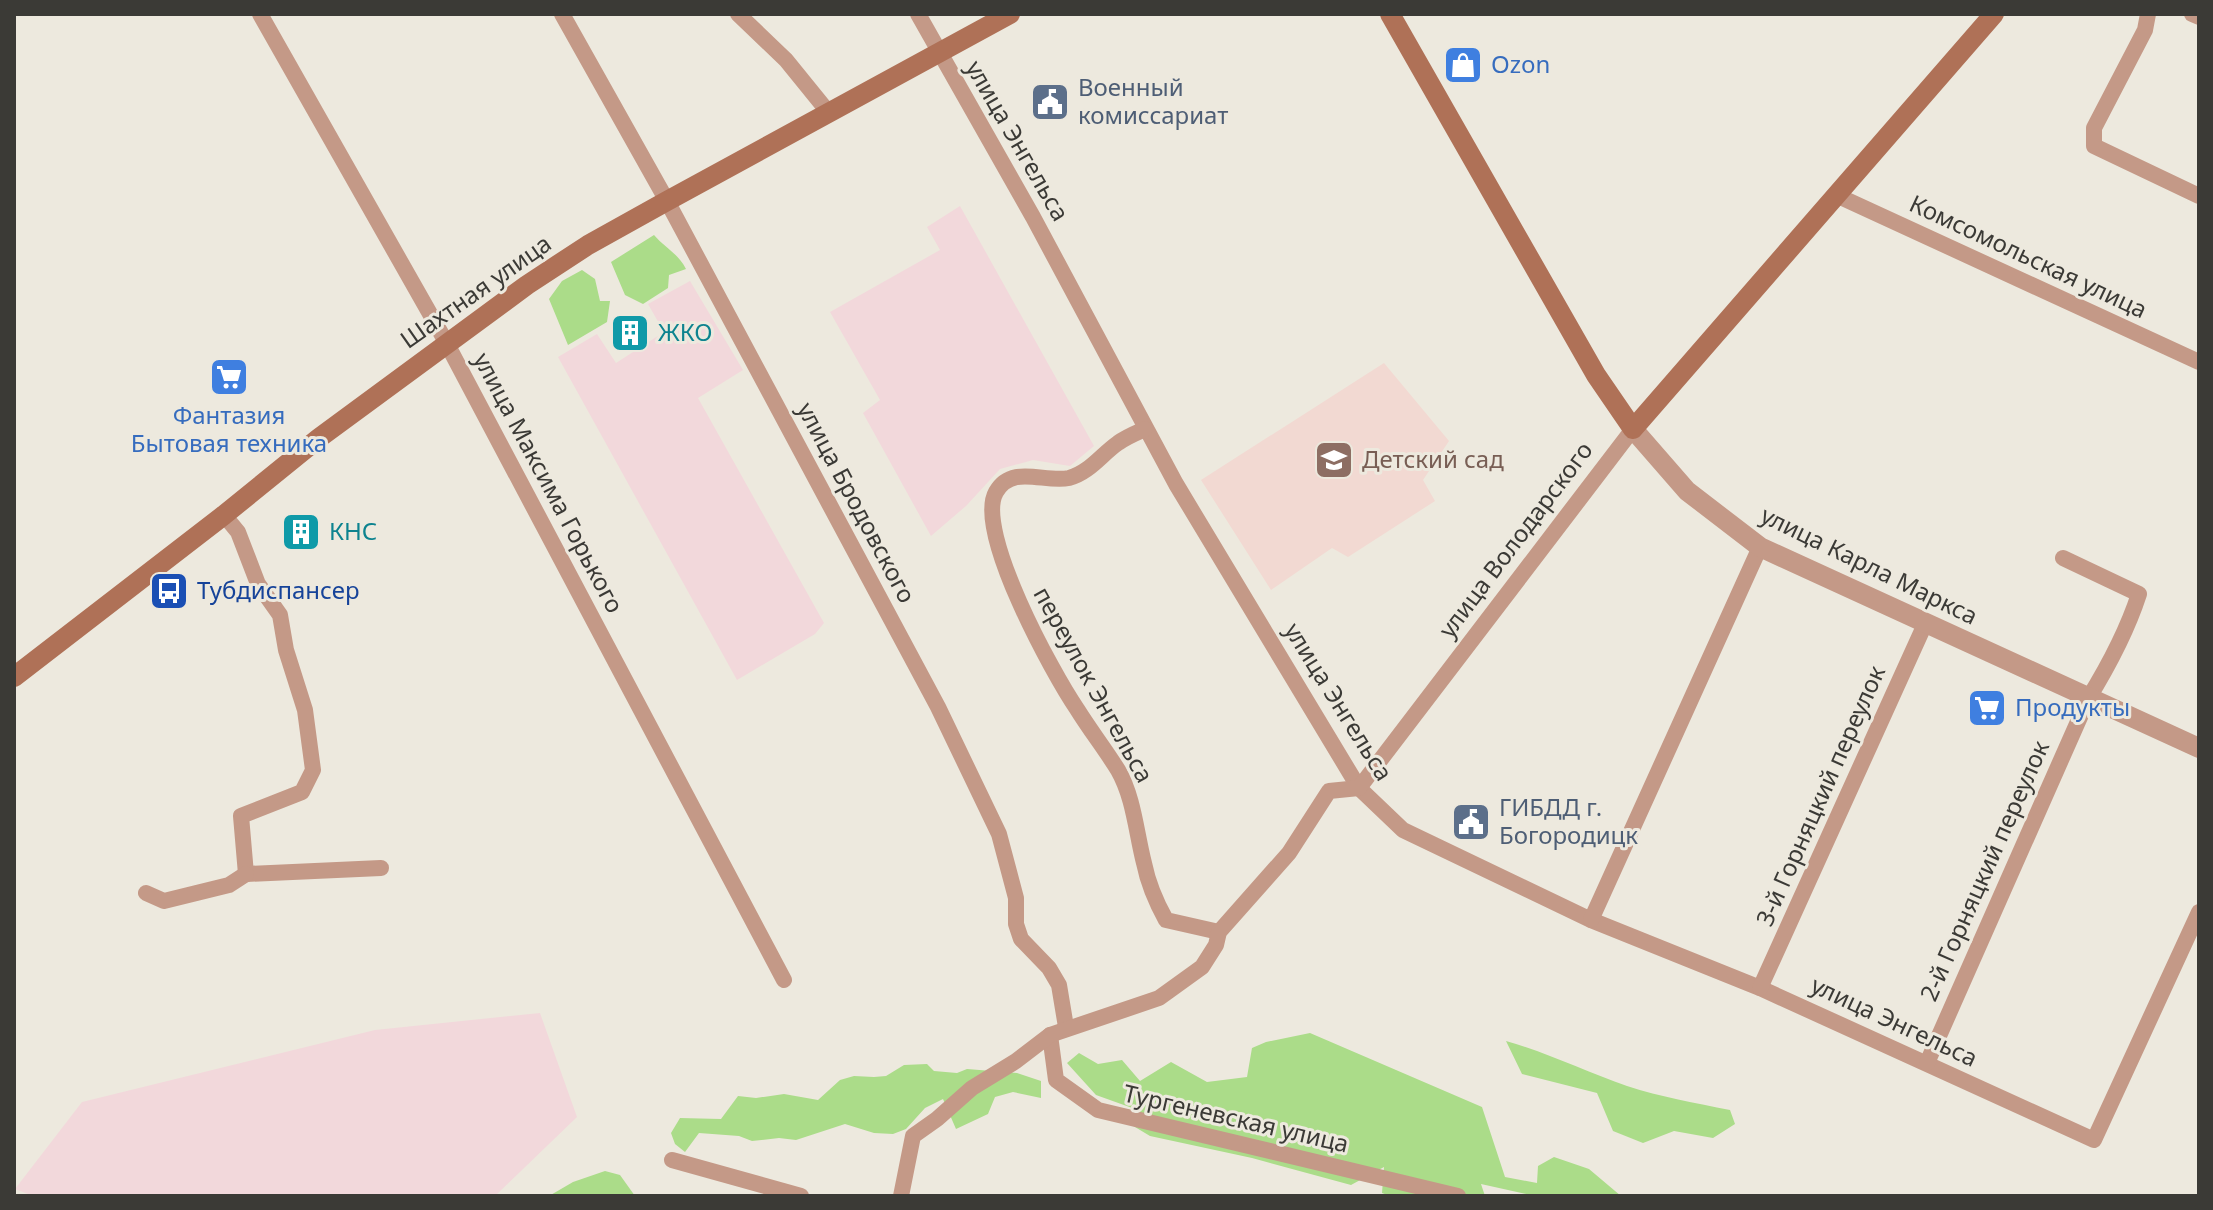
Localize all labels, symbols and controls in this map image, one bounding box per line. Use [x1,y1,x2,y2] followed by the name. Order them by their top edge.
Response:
[1442,44,1484,86] shop icon: Ozon
[1491,47,1550,80] place label: Ozon
[959,54,1078,227] street label: улица Энгельса
[1078,70,1228,131] place label: Военный комиссариат
[1029,81,1071,123] public building icon: Военный комиссариат
[1905,186,2153,325] street label: Комсомольская улица
[393,226,557,355] street label: Шахтная улица
[609,312,651,354] building icon: ЖКО
[658,315,713,348] place label: ЖКО
[467,346,632,618] street label: улица Максима Горького
[208,356,250,398] supermarket icon: Фантазия Бытовая техника
[790,396,924,608] street label: улица Бродовского
[131,398,327,459] place label: Фантазия Бытовая техника
[1430,434,1599,644] street label: улица Володарского
[1313,439,1355,481] school or university icon: Детский сад
[1362,442,1504,475] place label: Детский сад
[1756,498,1984,632] street label: улица Карла Маркса
[280,511,322,553] building icon: КНС
[329,514,377,547] place label: КНС
[148,570,190,612] bus stop icon: Тубдиспансер
[197,573,360,606] place label: Тубдиспансер
[1027,580,1162,788] street label: переулок Энгельса
[1277,616,1401,786] street label: улица Энгельса
[1747,660,1892,931] street label: 3-й Горняцкий переулок
[1966,687,2008,729] supermarket icon: Продукты
[2015,690,2130,723] place label: Продукты
[1911,735,2056,1006] street label: 2-й Горняцкий переулок
[1499,790,1638,851] place label: ГИБДД г. Богородицк
[1450,801,1492,843] public building icon: ГИБДД г. Богородицк
[1806,968,1983,1074] street label: улица Энгельса
[1120,1076,1352,1160] street label: Тургеневская улица

